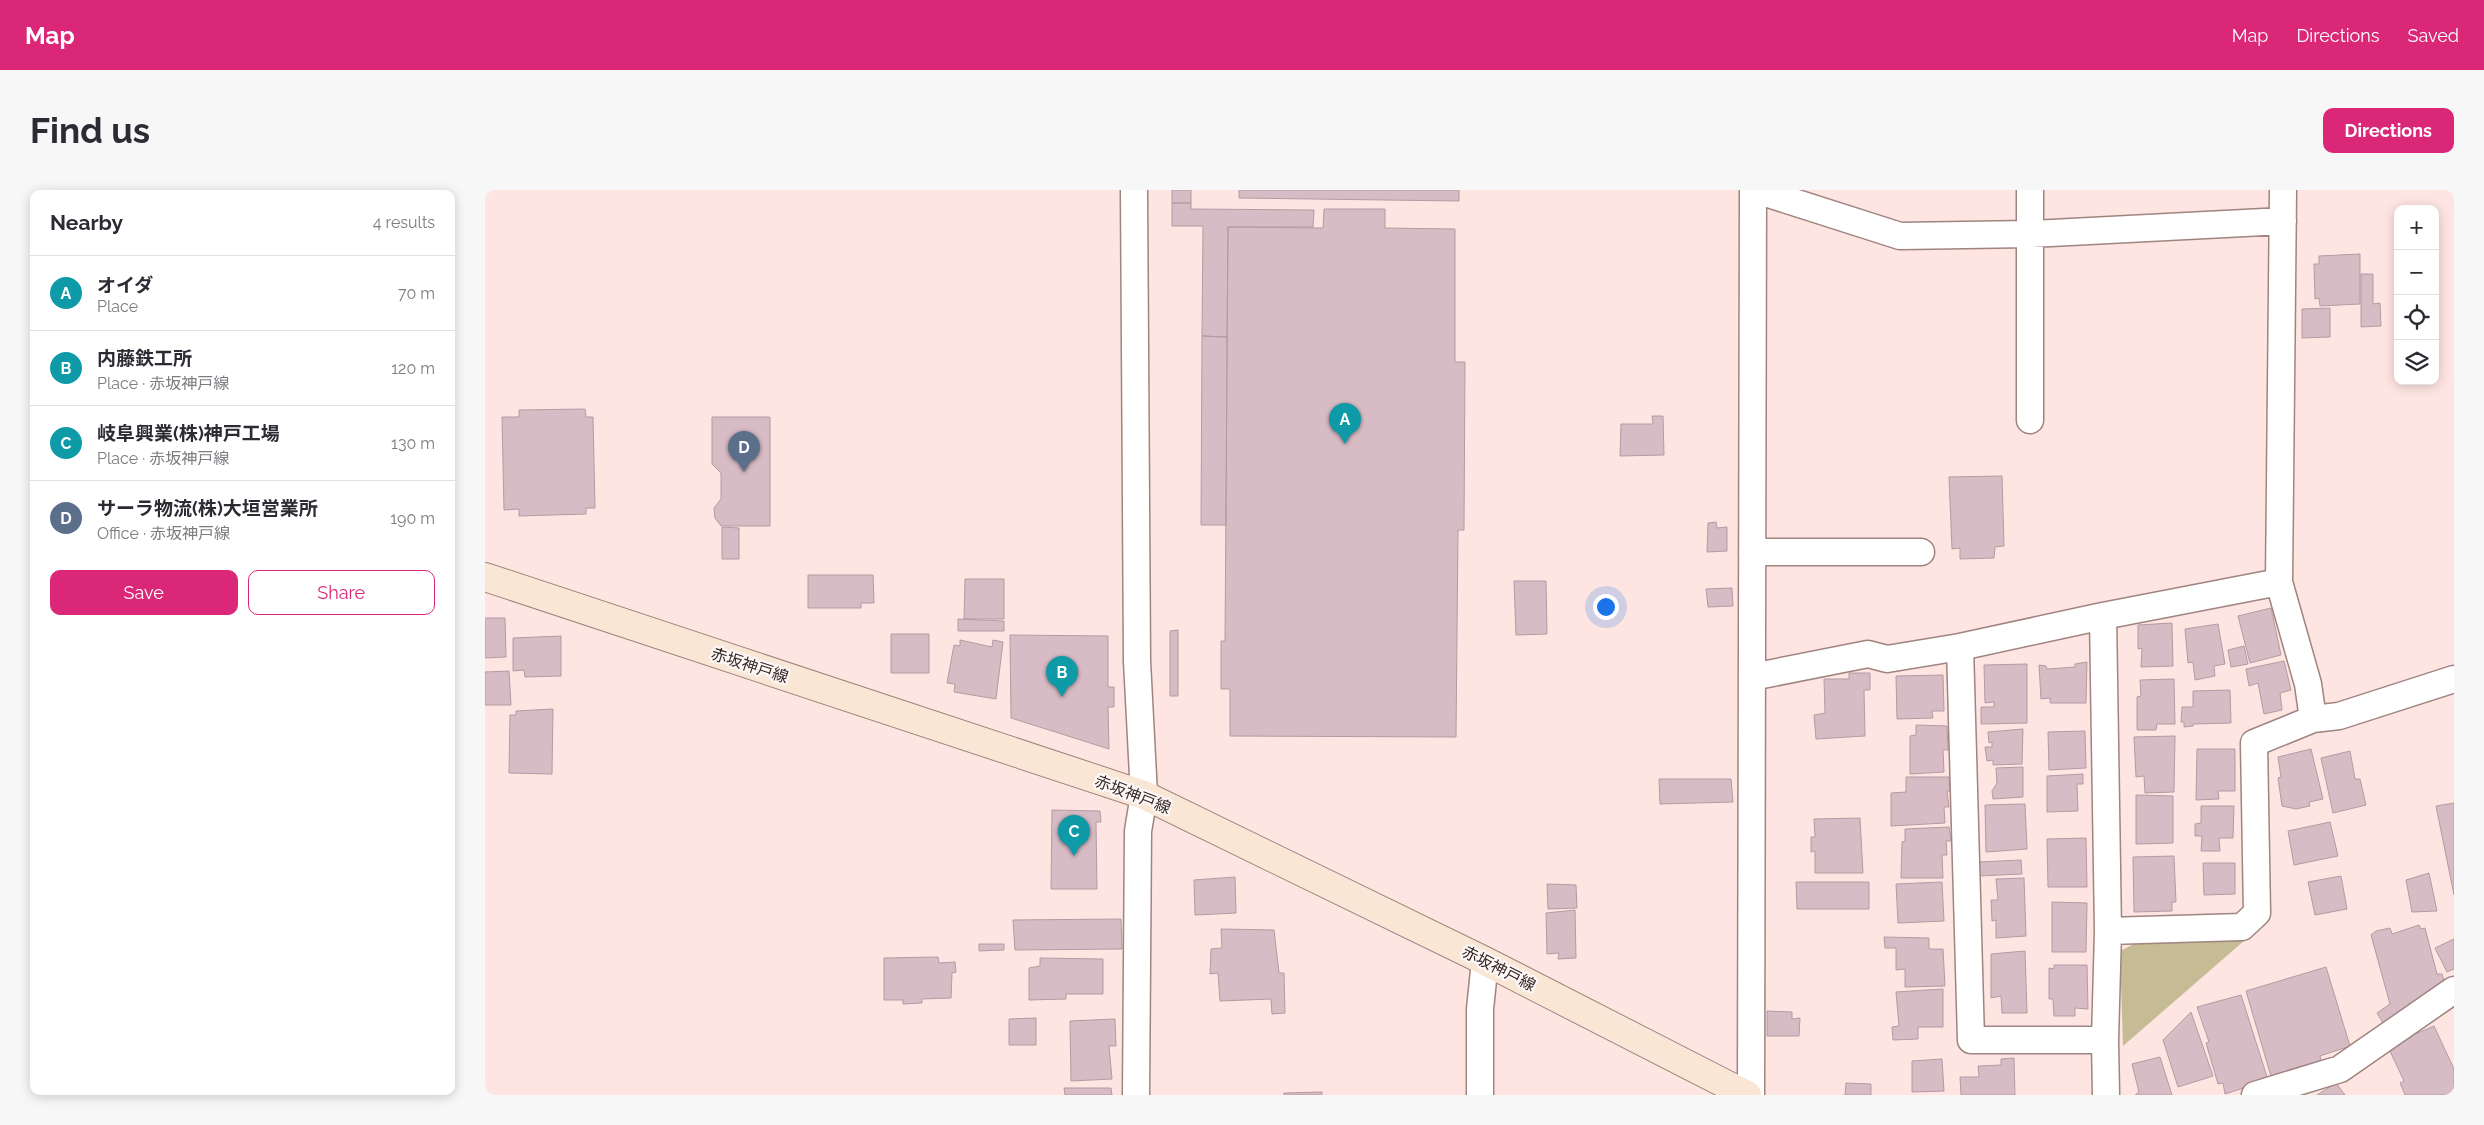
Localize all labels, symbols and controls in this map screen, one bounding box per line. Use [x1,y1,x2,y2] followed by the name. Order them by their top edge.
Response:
[25,21,75,50] text: Map
[2232,25,2268,46] text: Map
[2296,25,2380,46] text: Directions
[2408,25,2459,46] text: Saved
[2323,108,2454,153] button: Directions
[30,110,150,151] text: Find us
[2394,205,2439,385] map controls
[2394,205,2439,250] button: +
[50,210,123,235] text: Nearby
[373,213,435,232] text: 4 results
[2394,250,2439,295] button: −
[97,274,153,296] text: オイダ
[61,284,71,303] text: A
[398,284,435,303] text: 70 m
[2394,295,2439,340] button: locate
[97,297,138,316] text: Place
[2394,340,2439,385] button: layers
[97,347,192,369] text: 内藤鉄工所
[61,359,71,378] text: B
[391,359,435,378] text: 120 m
[97,374,229,393] text: Place · 赤坂神戸線
[1329,403,1361,444] pin: A
[97,422,280,444] text: 岐阜興業(株)神戸工場
[728,431,760,472] pin: D
[61,434,71,453] text: C
[391,434,435,453] text: 130 m
[97,449,229,468] text: Place · 赤坂神戸線
[97,497,318,519] text: サーラ物流(株)大垣営業所
[60,509,72,528] text: D
[390,509,435,528] text: 190 m
[97,524,230,543] text: Office · 赤坂神戸線
[50,570,238,615] button: Save
[248,570,435,615] button: Share
[1593,594,1619,620] your location
[709,644,791,687] street label: 赤坂神戸線
[1046,656,1078,697] pin: B
[1092,771,1174,818] street label: 赤坂神戸線
[1058,815,1090,856] pin: C
[1459,942,1539,995] street label: 赤坂神戸線

